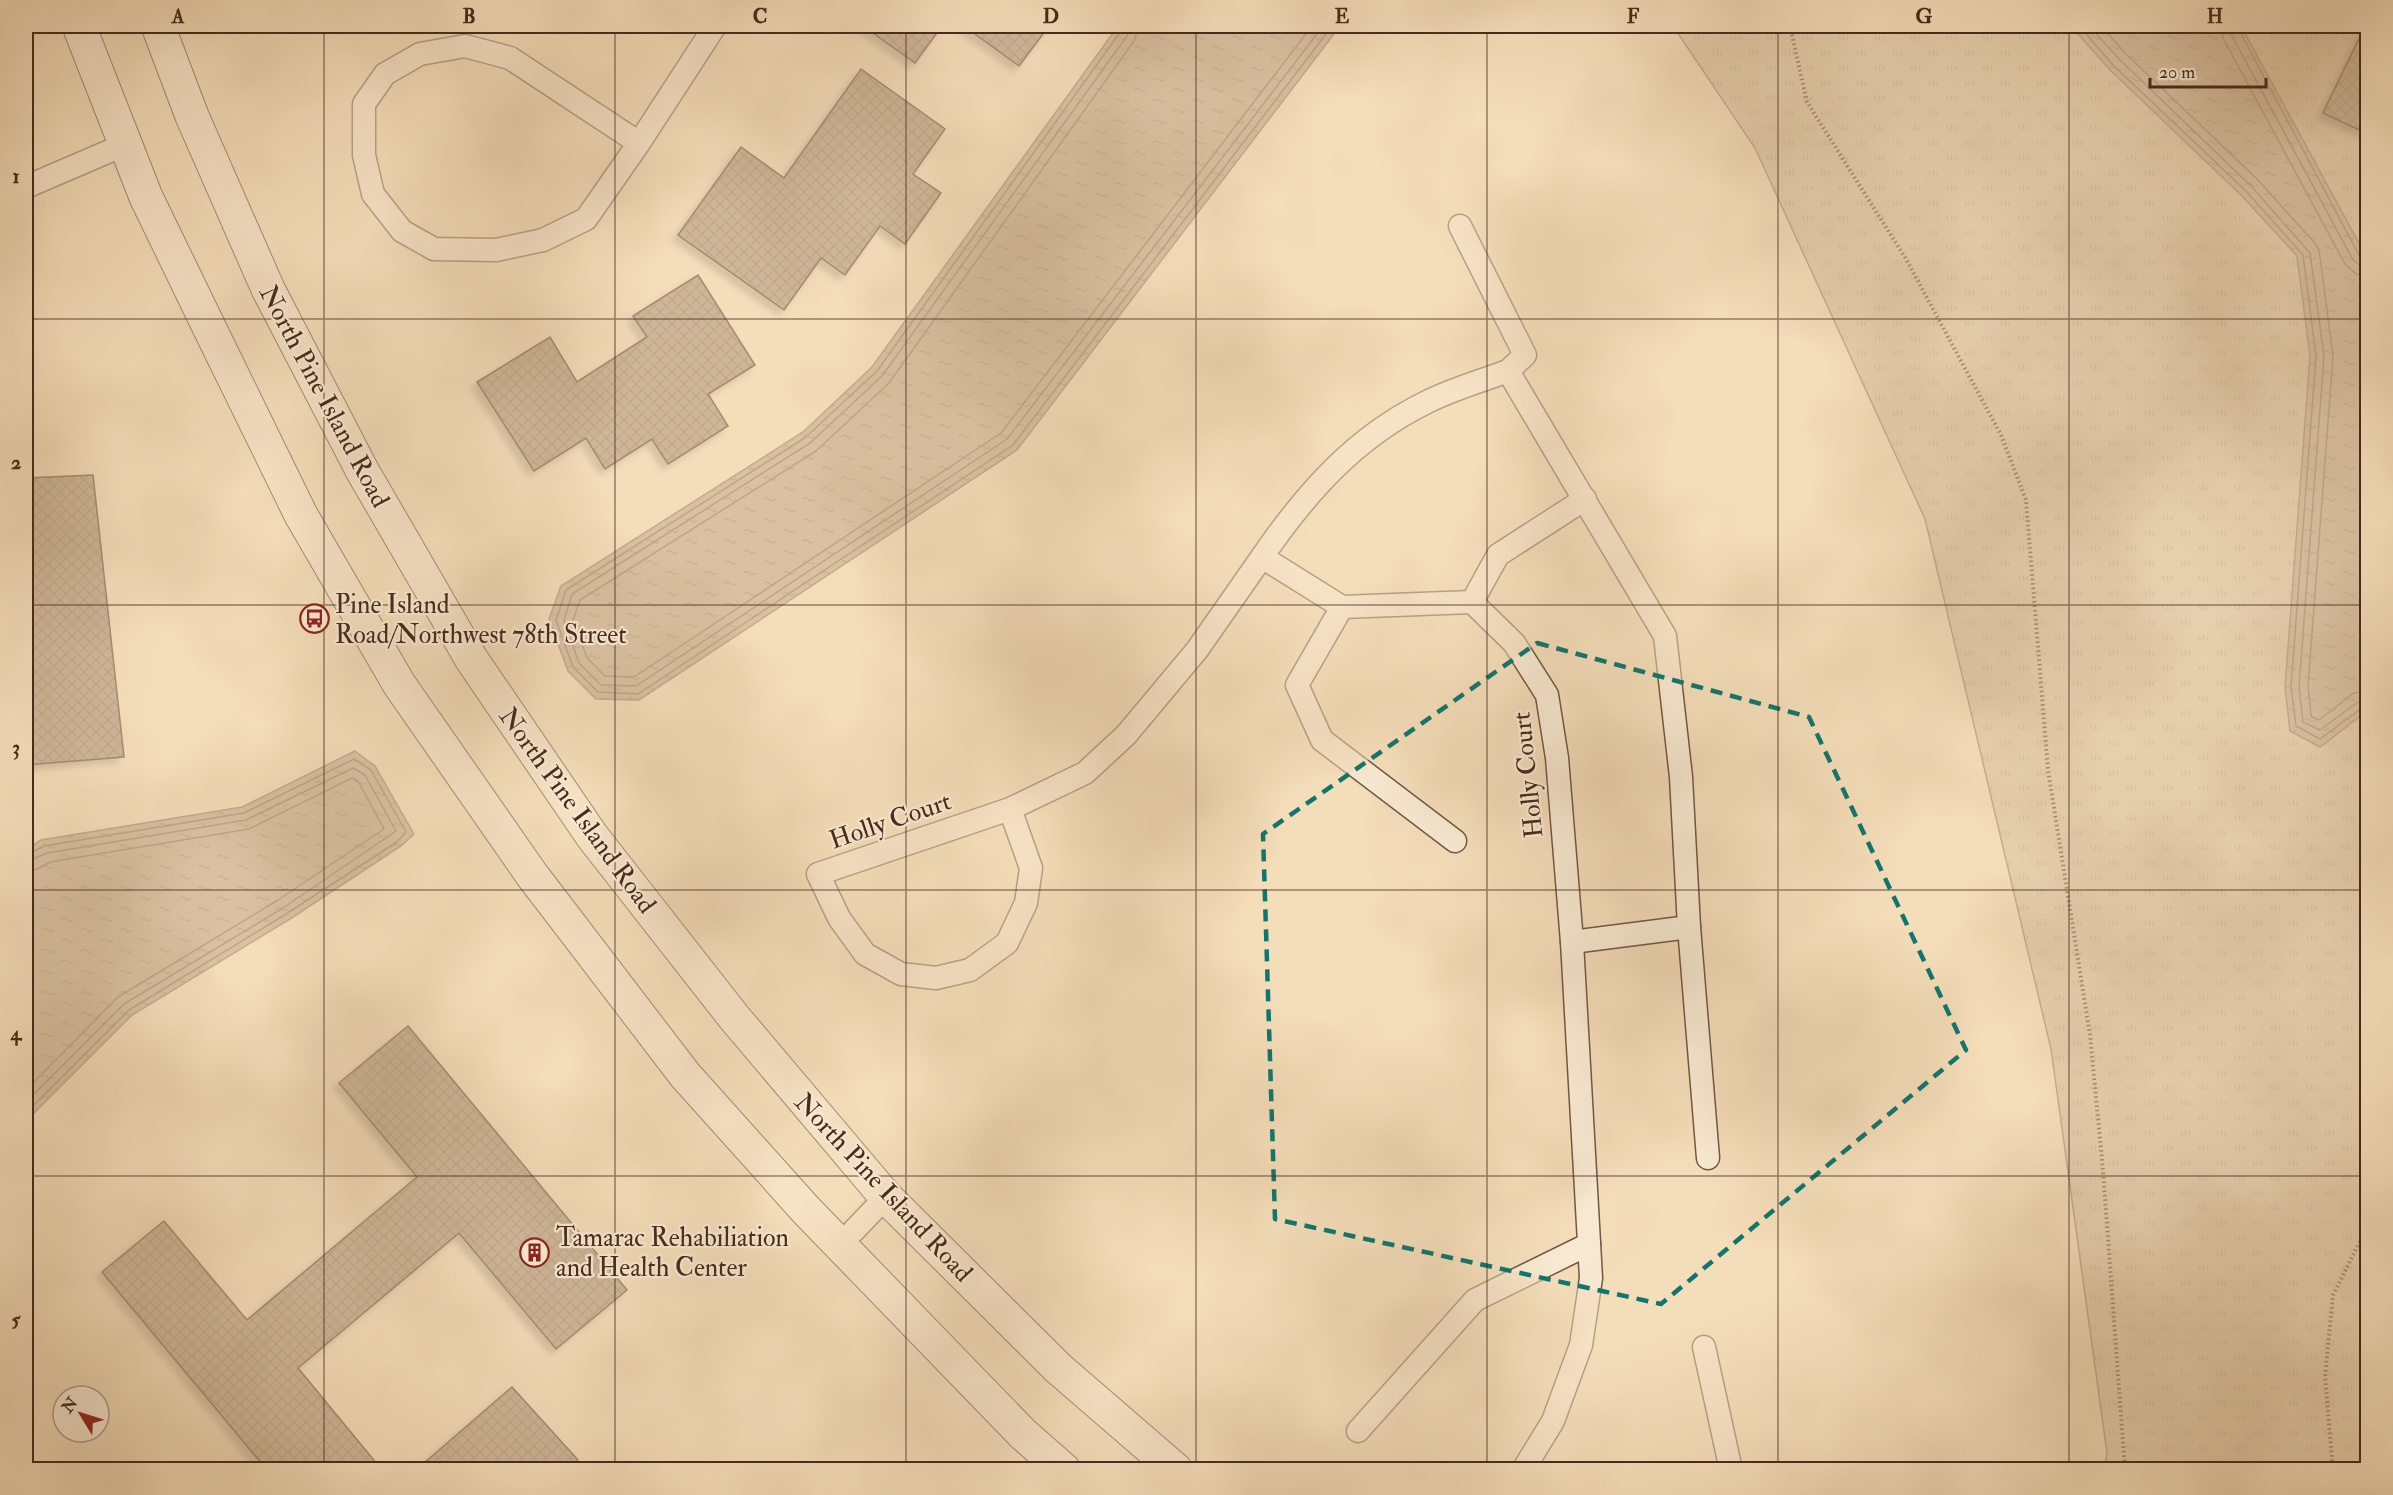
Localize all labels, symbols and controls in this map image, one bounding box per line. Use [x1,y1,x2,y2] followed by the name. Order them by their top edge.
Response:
[171,4,185,29] text: A
[462,4,476,29] text: B
[753,4,767,29] text: C
[1043,4,1059,29] text: D
[1335,4,1350,29] text: E
[1627,4,1640,29] text: F
[1916,4,1933,29] text: G
[2207,4,2223,29] text: H
[2150,51,2266,89] scale bar
[2159,61,2195,84] text: 20 m
[12,164,20,189] text: 1
[252,280,396,513] street label: North Pine Island Road
[11,450,21,475] text: 2
[335,589,627,651] place label: Pine Island Road/Northwest 78th Street
[298,603,330,635] bus stop icon: Pine Island Road/Northwest 78th Street
[492,701,663,920] street label: North Pine Island Road
[1505,710,1551,840] street label: Holly Court
[12,735,20,760] text: 3
[825,785,955,857] street label: Holly Court
[10,1021,23,1046] text: 4
[787,1087,979,1289] street label: North Pine Island Road
[556,1222,789,1284] place label: Tamarac Rehabiliation and Health Center
[519,1236,551,1268] building icon: Tamarac Rehabiliation and Health Center
[12,1307,22,1332] text: 5
[51,1384,111,1444] north arrow
[57,1393,83,1418] text: N

